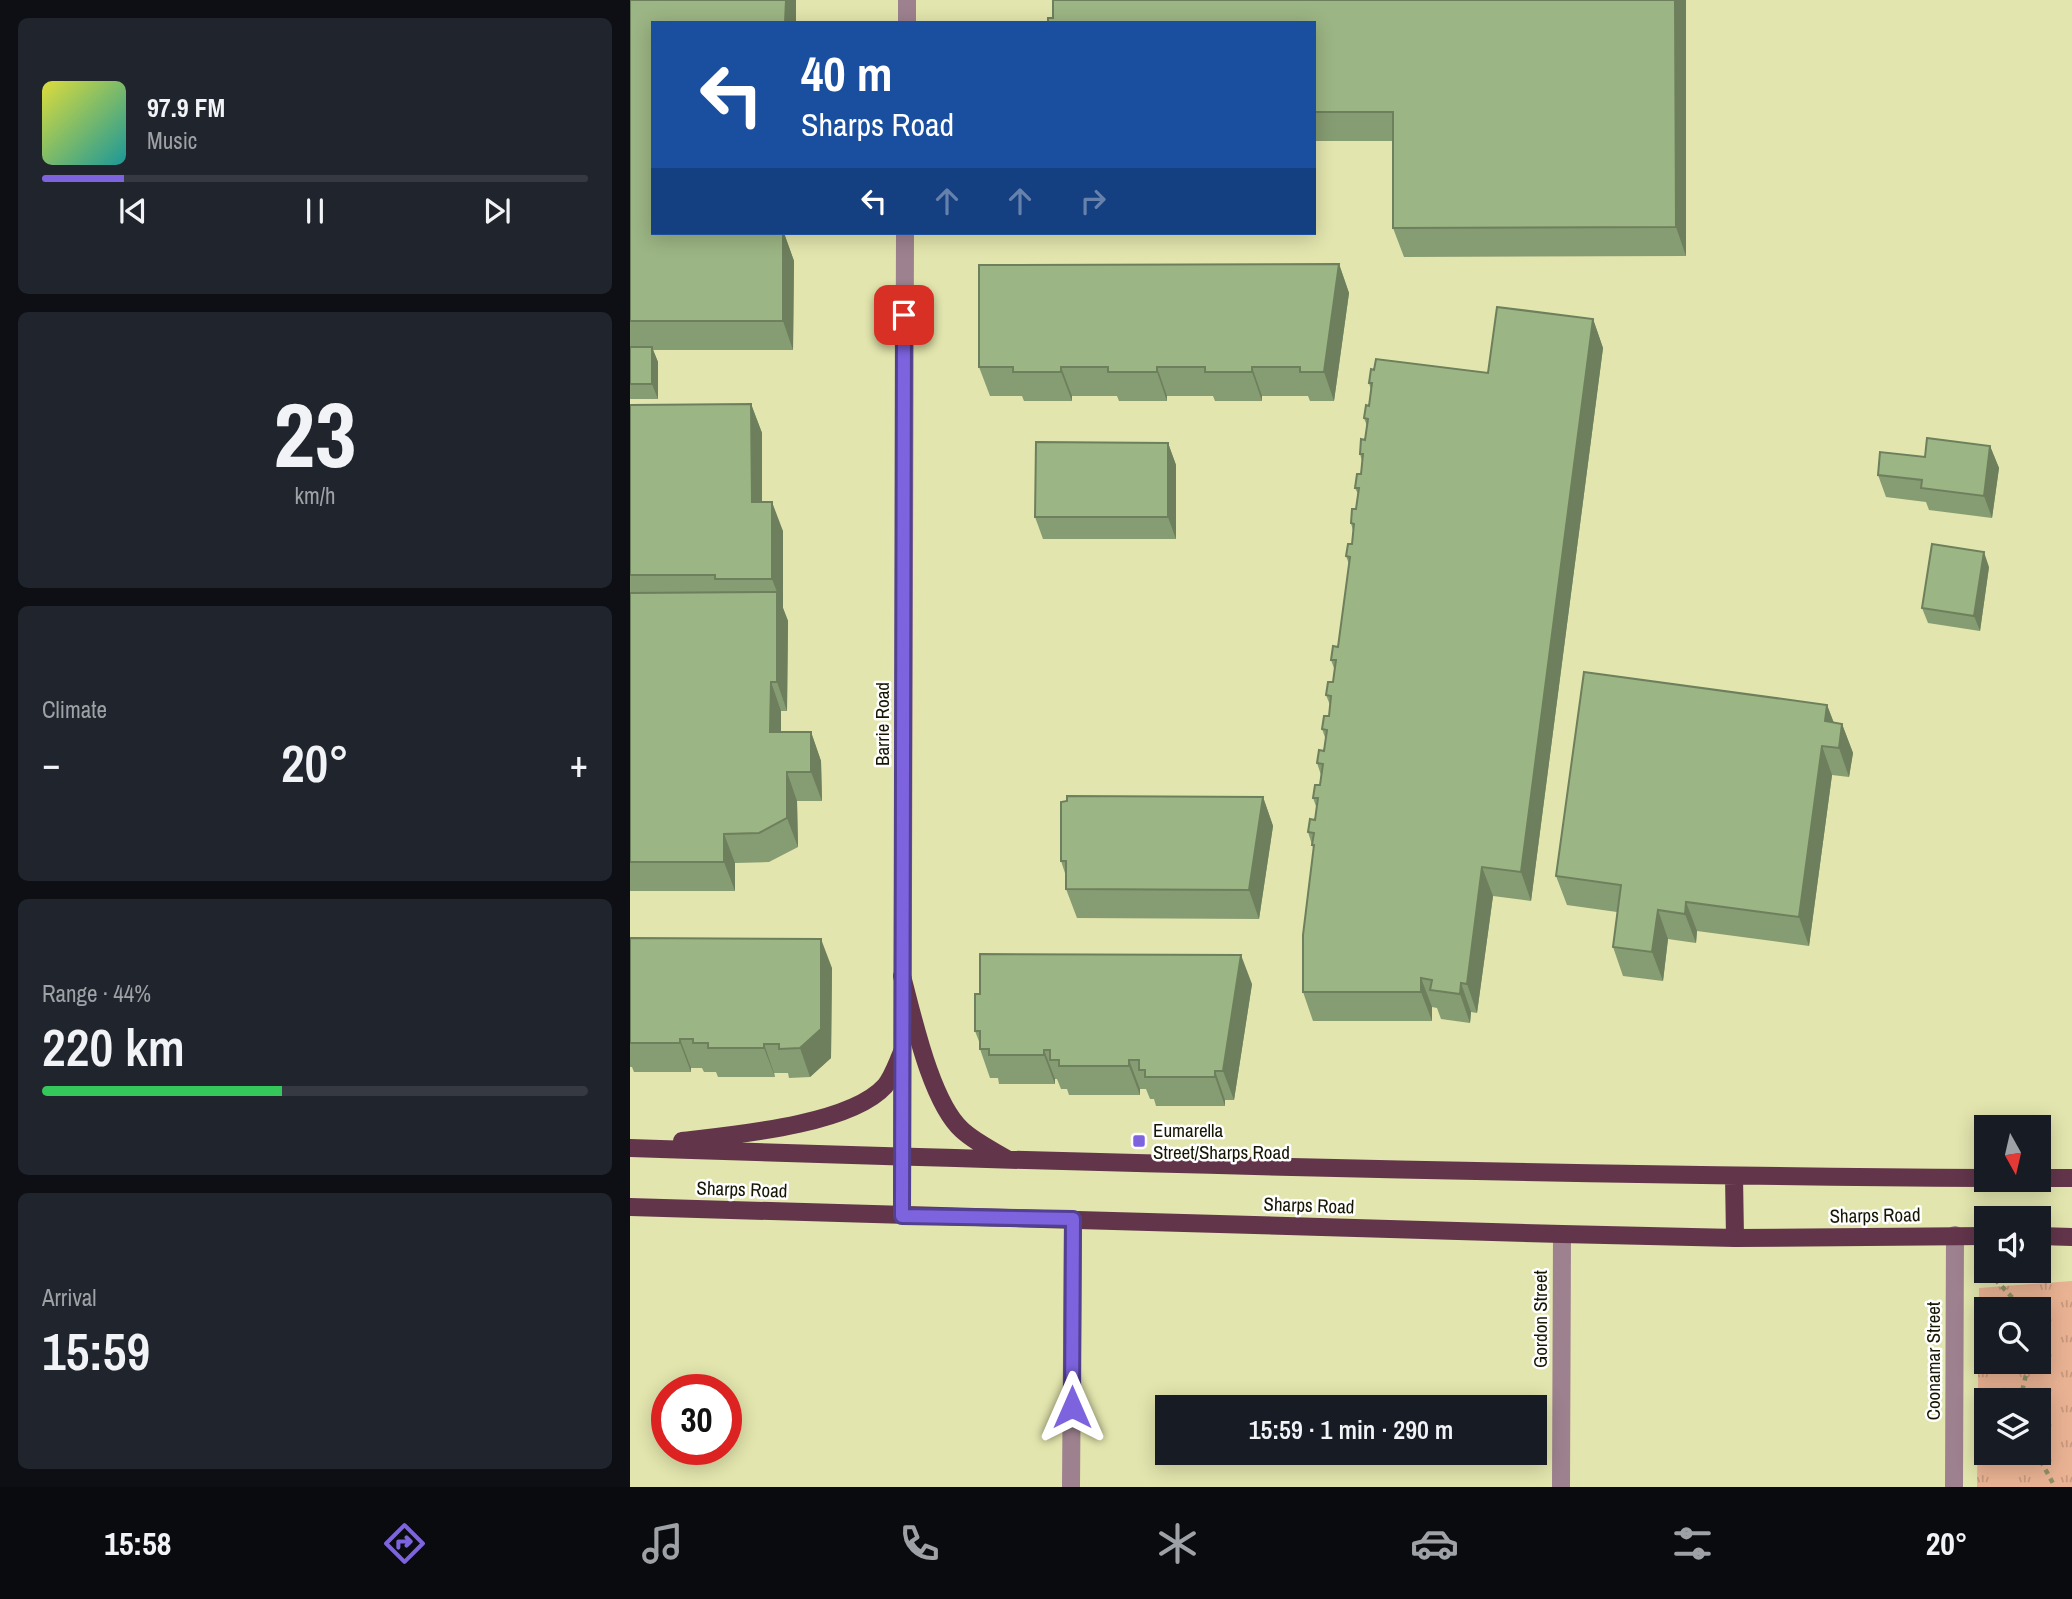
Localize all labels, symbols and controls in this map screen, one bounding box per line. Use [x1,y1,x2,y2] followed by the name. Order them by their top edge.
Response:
[801,40,893,106] text: 40 m
[686,49,777,140] icon: left
[147,90,225,125] text: 97.9 FM
[801,103,954,146] text: Sharps Road
[147,125,197,156] text: Music
[855,182,893,220] icon: left
[928,182,966,220] icon: ahead
[1001,182,1039,220] icon: ahead
[1074,182,1112,220] icon: right
[114,192,152,230] icon: previous
[296,192,334,230] icon: pause
[478,192,516,230] icon: next
[874,285,934,345] pin
[885,296,923,334] icon: arrive
[274,373,357,495] text: 23
[295,480,335,511] text: km/h
[869,682,895,766] street label: Barrie Road
[42,694,107,725] text: Climate
[281,728,349,798] text: 20°
[42,738,60,789] text: −
[570,738,588,789] text: +
[42,978,151,1009] text: Range · 44%
[42,1012,185,1082] text: 220 km
[1974,1115,2051,1192] north arrow
[1974,1115,2051,1465] map controls
[1153,1117,1290,1165] place label: Eumarella Street/Sharps Road
[1131,1133,1147,1149] marker: Eumarella Street/Sharps Road
[696,1174,788,1204] street label: Sharps Road
[1263,1190,1355,1220] street label: Sharps Road
[1829,1201,1921,1229] street label: Sharps Road
[1974,1206,2051,1283] button: sound
[1527,1269,1553,1368] street label: Gordon Street
[42,1282,97,1313] text: Arrival
[1974,1297,2051,1374] button: search
[1920,1301,1946,1420] street label: Coonamar Street
[42,1316,150,1386] text: 15:59
[1035,1370,1109,1444] position arrow
[651,1374,742,1465] speed limit sign: 30
[1974,1388,2051,1465] button: layers
[1249,1412,1453,1447] text: 15:59 · 1 min · 290 m
[380,1519,429,1568] icon: directions
[638,1519,687,1568] icon: music
[895,1519,944,1568] icon: phone
[1153,1519,1202,1568] icon: climate
[1410,1519,1459,1568] icon: car
[1668,1519,1717,1568] icon: filters
[104,1522,171,1565] text: 15:58
[1926,1522,1968,1565] text: 20°

